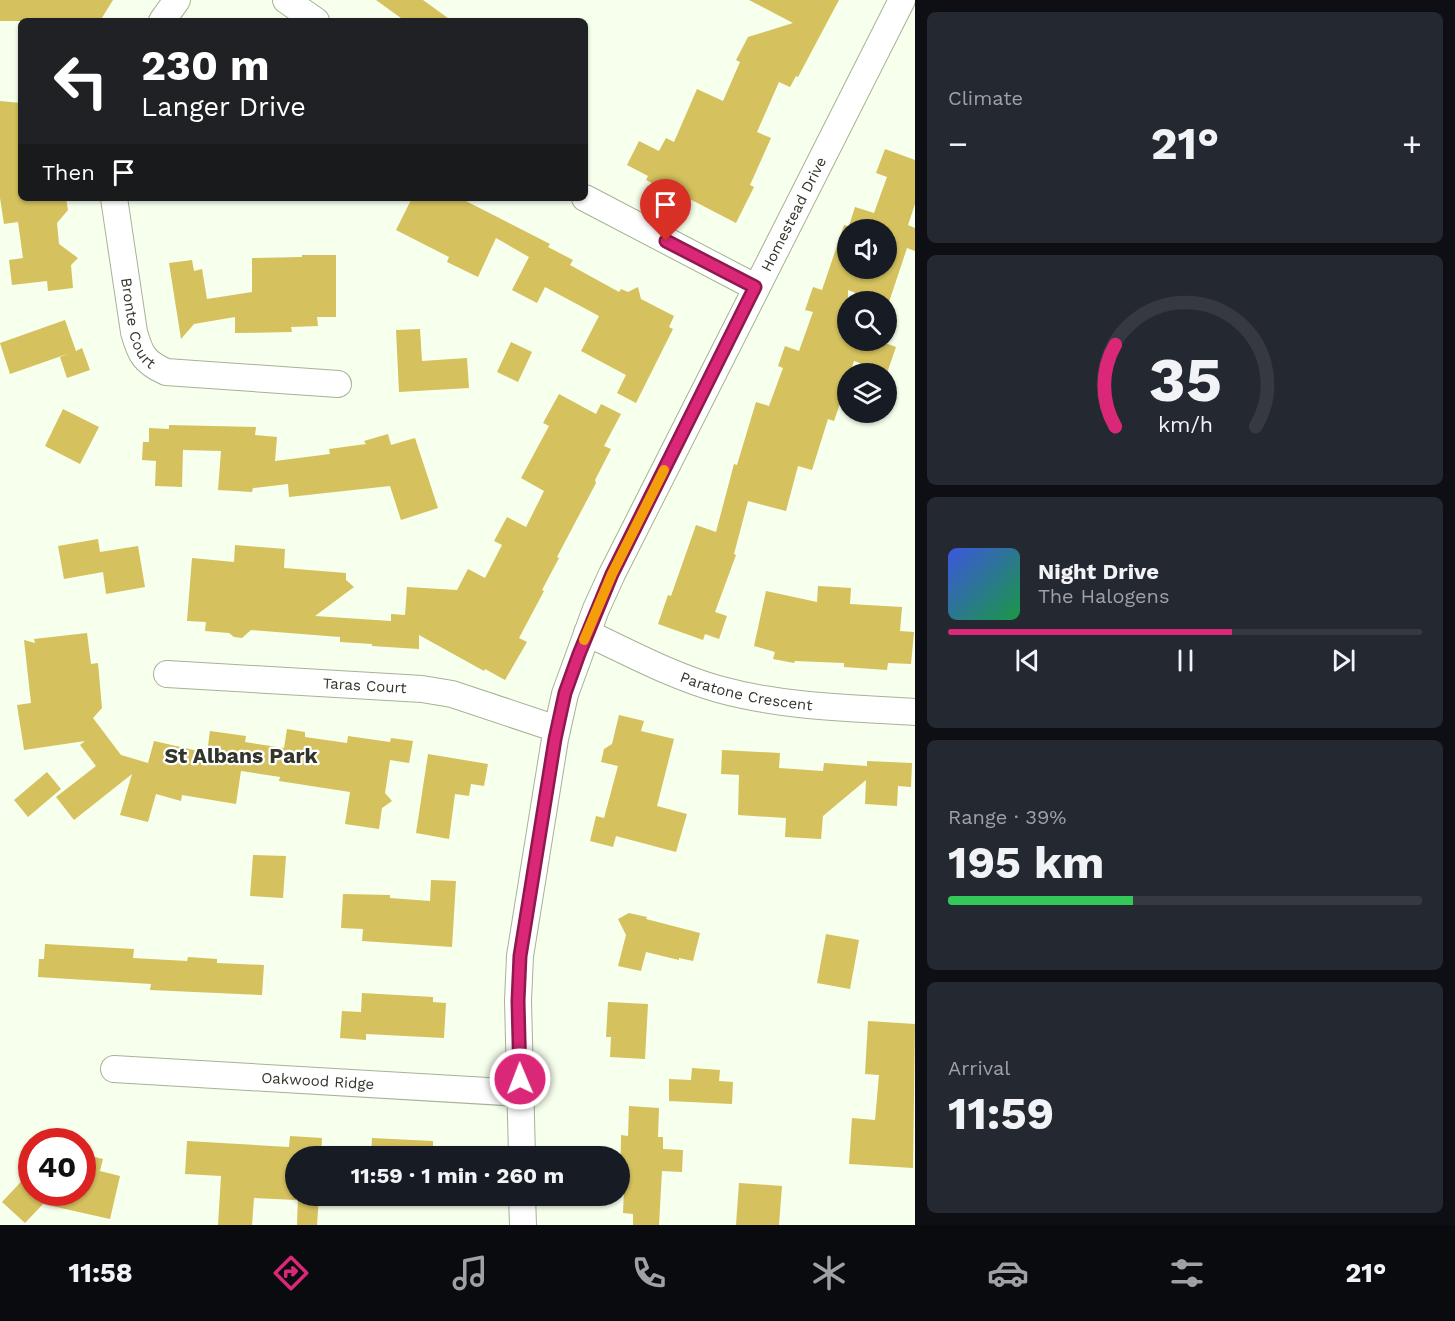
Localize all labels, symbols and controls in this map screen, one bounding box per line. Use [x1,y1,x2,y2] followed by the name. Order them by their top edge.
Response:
[141,41,270,90] text: 230 m
[42,42,120,120] icon: left
[948,86,1023,110] text: Climate
[141,91,306,123] text: Langer Drive
[1151,117,1219,170] text: 21°
[948,124,968,163] text: −
[1402,124,1422,163] text: +
[757,154,830,275] street label: Homestead Drive
[107,156,140,189] icon: arrive
[42,160,95,185] text: Then
[640,179,691,241] pin
[649,188,682,221] icon: arrive
[837,219,897,423] map controls
[837,219,897,279] button: sound
[117,277,160,373] street label: Bronte Court
[837,291,897,351] button: search
[1148,343,1222,416] text: 35
[837,363,897,423] button: layers
[1157,412,1213,437] text: km/h
[1038,559,1159,584] text: Night Drive
[1038,584,1170,608] text: The Halogens
[1011,644,1044,677] icon: previous
[1169,644,1202,677] icon: pause
[1327,644,1360,677] icon: next
[678,668,814,714] street label: Paratone Crescent
[322,674,408,697] street label: Taras Court
[164,743,318,768] district label: St Albans Park
[948,805,1066,829] text: Range · 39%
[948,836,1104,889] text: 195 km
[488,1047,552,1111] position arrow
[948,1056,1010,1080] text: Arrival
[261,1069,375,1093] street label: Oakwood Ridge
[948,1087,1054,1140] text: 11:59
[18,1128,96,1206] speed limit sign: 40
[351,1163,564,1188] text: 11:59 · 1 min · 260 m
[270,1252,312,1294] icon: directions
[449,1252,491,1294] icon: music
[628,1252,670,1294] icon: phone
[808,1252,850,1294] icon: climate
[987,1252,1029,1294] icon: car
[1166,1252,1208,1294] icon: filters
[69,1257,133,1289] text: 11:58
[1345,1257,1386,1289] text: 21°

